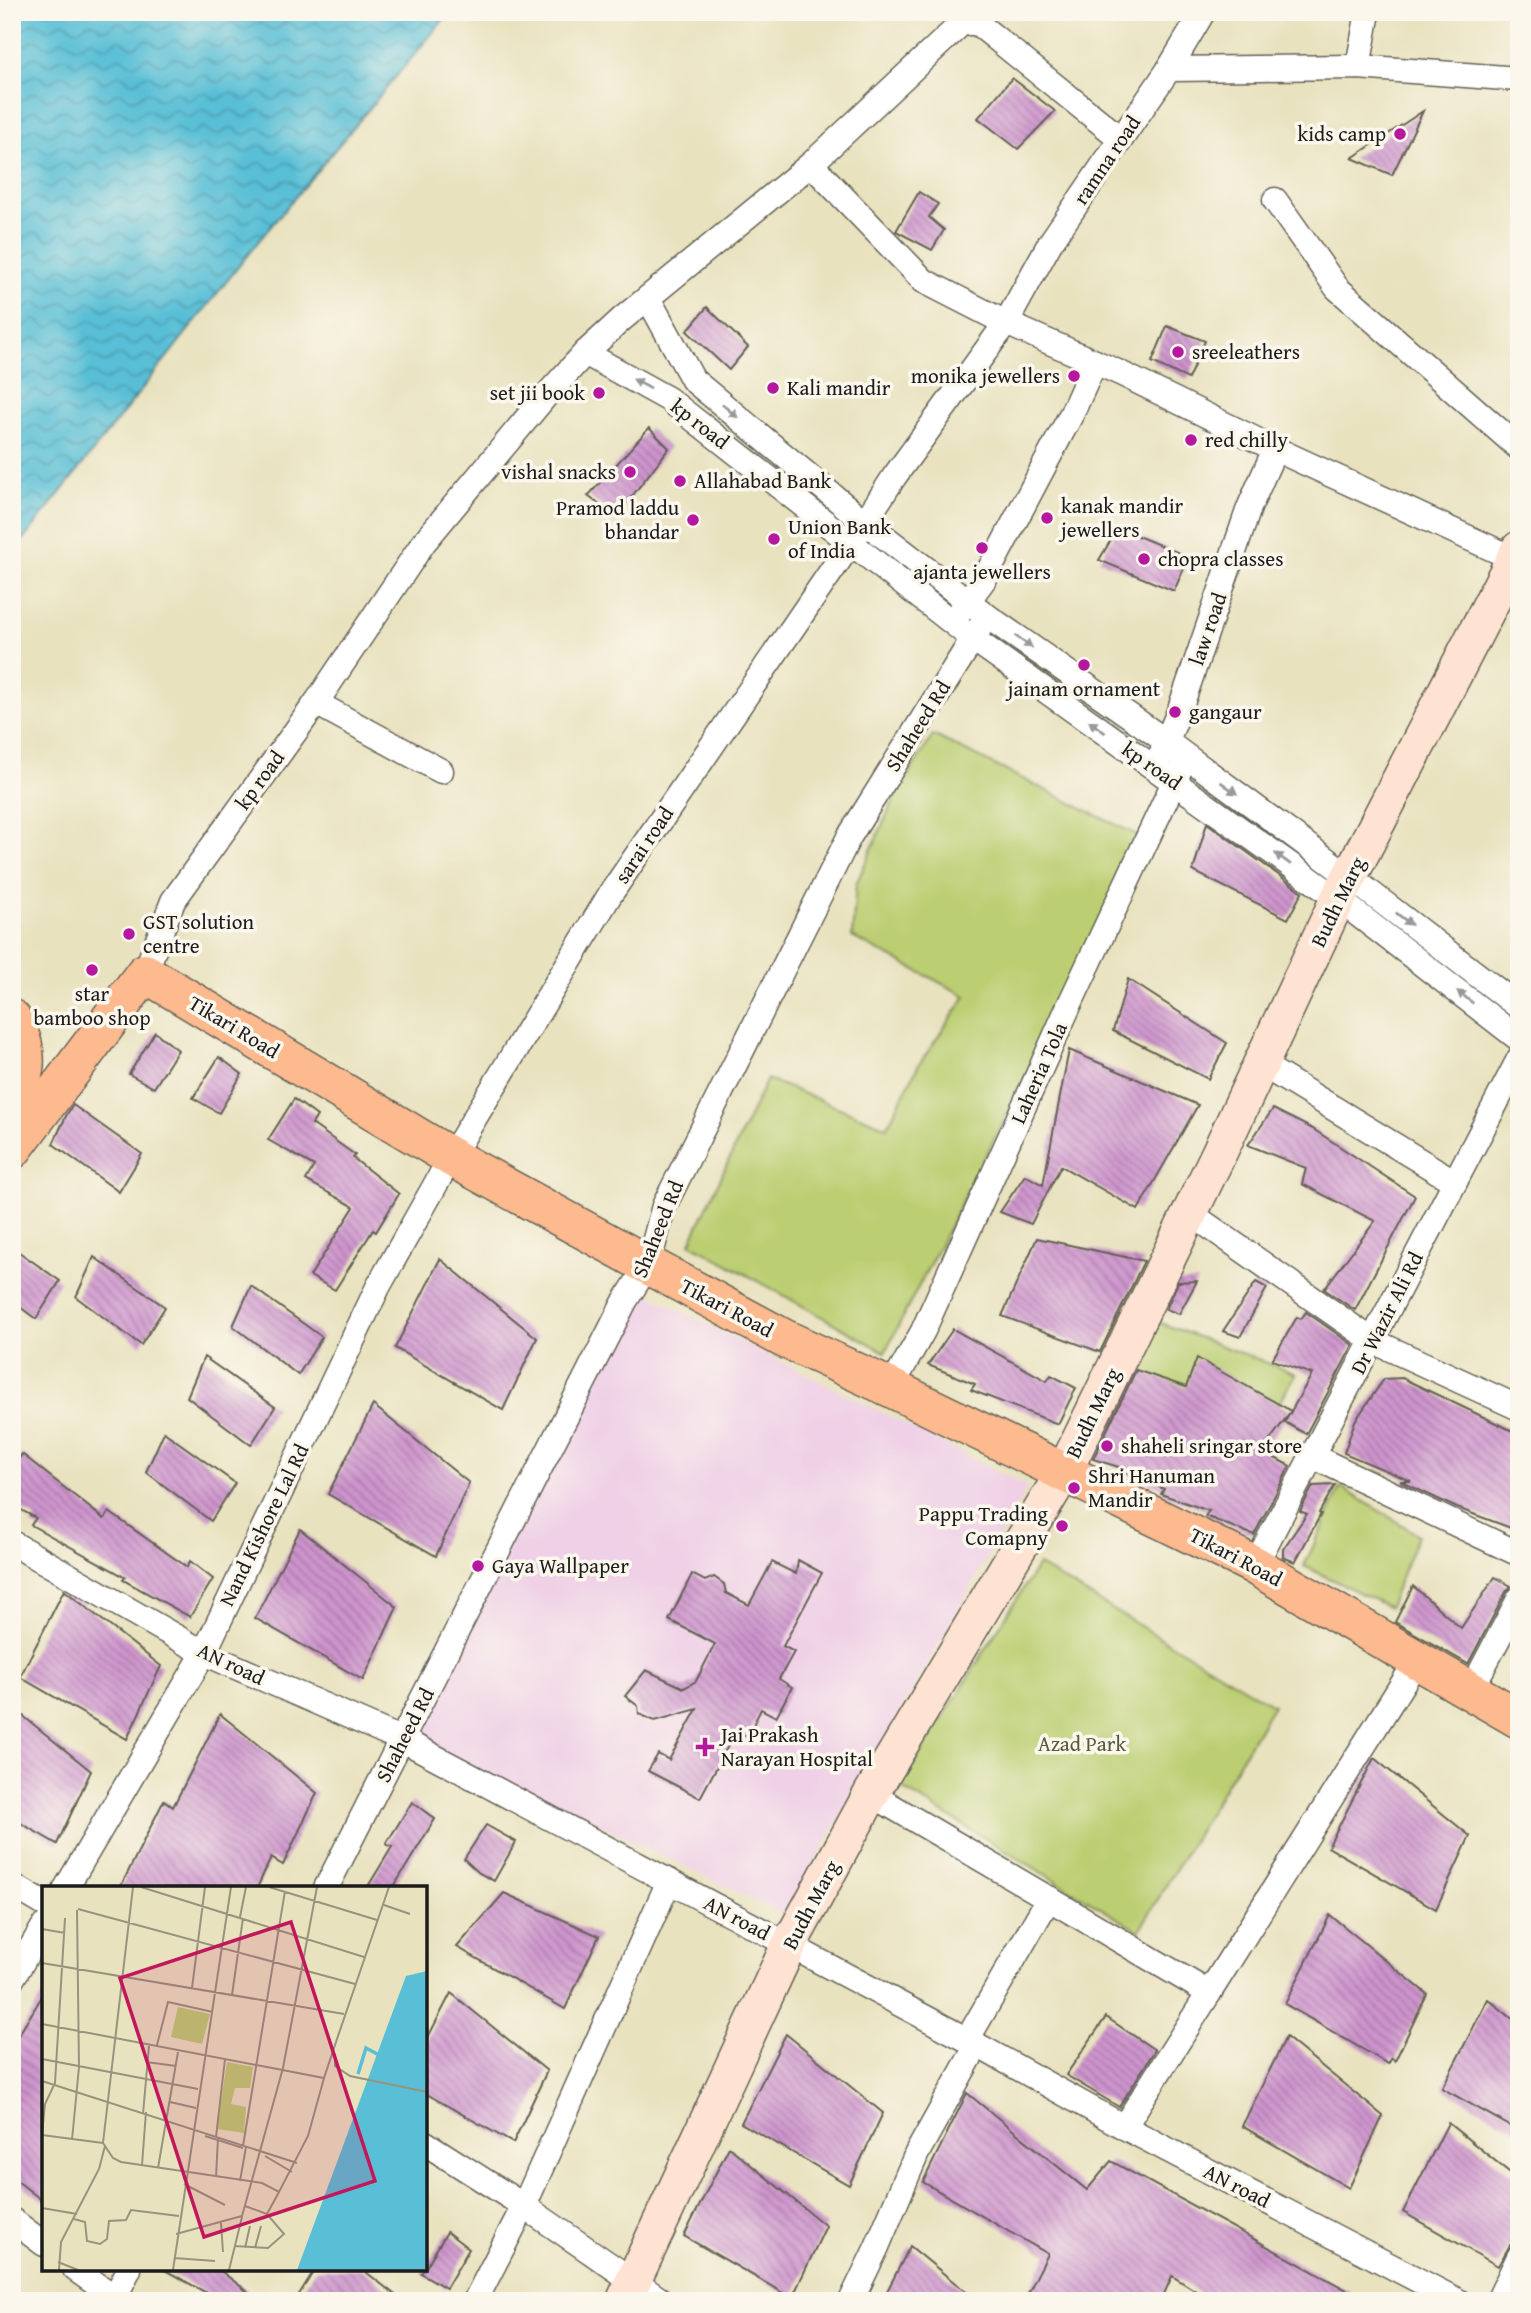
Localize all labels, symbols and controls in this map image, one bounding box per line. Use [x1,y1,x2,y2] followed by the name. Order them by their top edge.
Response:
[1065,108,1148,211] street label: ramna road
[1298,118,1386,149] place label: kids camp
[1392,126,1408,142] marker: kids camp
[1192,336,1300,367] place label: sreeleathers
[1170,344,1186,360] marker: sreeleathers
[911,360,1060,391] place label: monika jewellers
[1066,368,1082,384] marker: monika jewellers
[787,372,891,403] place label: Kali mandir
[490,377,585,408] place label: set jii book
[632,378,652,390] one-way arrow
[765,380,781,396] marker: Kali mandir
[591,385,607,401] marker: set jii book
[664,391,737,457] street label: kp road
[720,403,738,418] one-way arrow
[1205,424,1288,455] place label: red chilly
[1183,432,1199,448] marker: red chilly
[501,456,616,487] place label: vishal snacks
[622,464,638,480] marker: vishal snacks
[694,465,831,496] place label: Allahabad Bank
[672,473,688,489] marker: Allahabad Bank
[1058,490,1184,545] place label: kanak mandir jewellers
[556,492,680,547] place label: Pramod laddu bhandar
[1039,510,1055,526] marker: kanak mandir jewellers
[788,511,891,566] place label: Union Bank of India
[685,512,701,528] marker: Pramod laddu bhandar
[766,531,782,547] marker: Union Bank of India
[974,540,990,556] marker: ajanta jewellers
[1158,543,1284,574] place label: chopra classes
[1136,551,1152,567] marker: chopra classes
[913,556,1051,587] place label: ajanta jewellers
[1181,587,1235,669] street label: law road
[1015,635,1033,649] one-way arrow
[1076,657,1092,673] marker: jainam ornament
[877,673,958,777] street label: Shaheed Rd
[1005,673,1161,704] place label: jainam ornament
[1189,696,1262,727] place label: gangaur
[1167,704,1183,720] marker: gangaur
[1088,720,1106,734] one-way arrow
[1116,734,1189,798] street label: kp road
[227,743,292,816] street label: kp road
[1220,781,1238,795] one-way arrow
[606,799,681,890] street label: sarai road
[1302,851,1373,952] street label: Budh Marg
[1274,852,1292,866] one-way arrow
[143,906,254,961] place label: GST solution centre
[1395,912,1413,926] one-way arrow
[121,926,137,942] marker: GST solution centre
[84,962,100,978] marker: star bamboo shop
[33,978,151,1033] place label: star bamboo shop
[183,987,286,1066] street label: Tikari Road
[1456,990,1474,1004] one-way arrow
[1002,1017,1075,1129] street label: Laheria Tola
[624,1175,691,1282] street label: Shaheed Rd
[1342,1245,1431,1379] street label: Dr Wazir Ali Rd
[675,1270,780,1345] street label: Tikari Road
[1057,1362,1128,1463] street label: Budh Marg
[1121,1430,1302,1461] place label: shaheli sringar store
[211,1438,317,1611] street label: Nand Kishore Lal Rd
[1099,1438,1115,1454] marker: shaheli sringar store
[1088,1460,1215,1515] place label: Shri Hanuman Mandir
[1066,1480,1082,1496] marker: Shri Hanuman Mandir
[919,1498,1049,1553] place label: Pappu Trading Comapny
[1054,1518,1070,1534] marker: Pappu Trading Comapny
[1184,1519,1289,1594] street label: Tikari Road
[492,1550,629,1581] place label: Gaya Wallpaper
[470,1558,486,1574] marker: Gaya Wallpaper
[192,1634,271,1693] street label: AN road
[367,1681,442,1788] street label: Shaheed Rd
[718,1719,873,1774] place label: Jai Prakash Narayan Hospital
[1038,1728,1126,1759] park label: Azad Park
[695,1737,715,1757] marker: Jai Prakash Narayan Hospital
[774,1854,847,1955] street label: Budh Marg
[42,1886,427,2271] inset map
[698,1887,777,1948] street label: AN road
[1198,2156,1277,2216] street label: AN road

